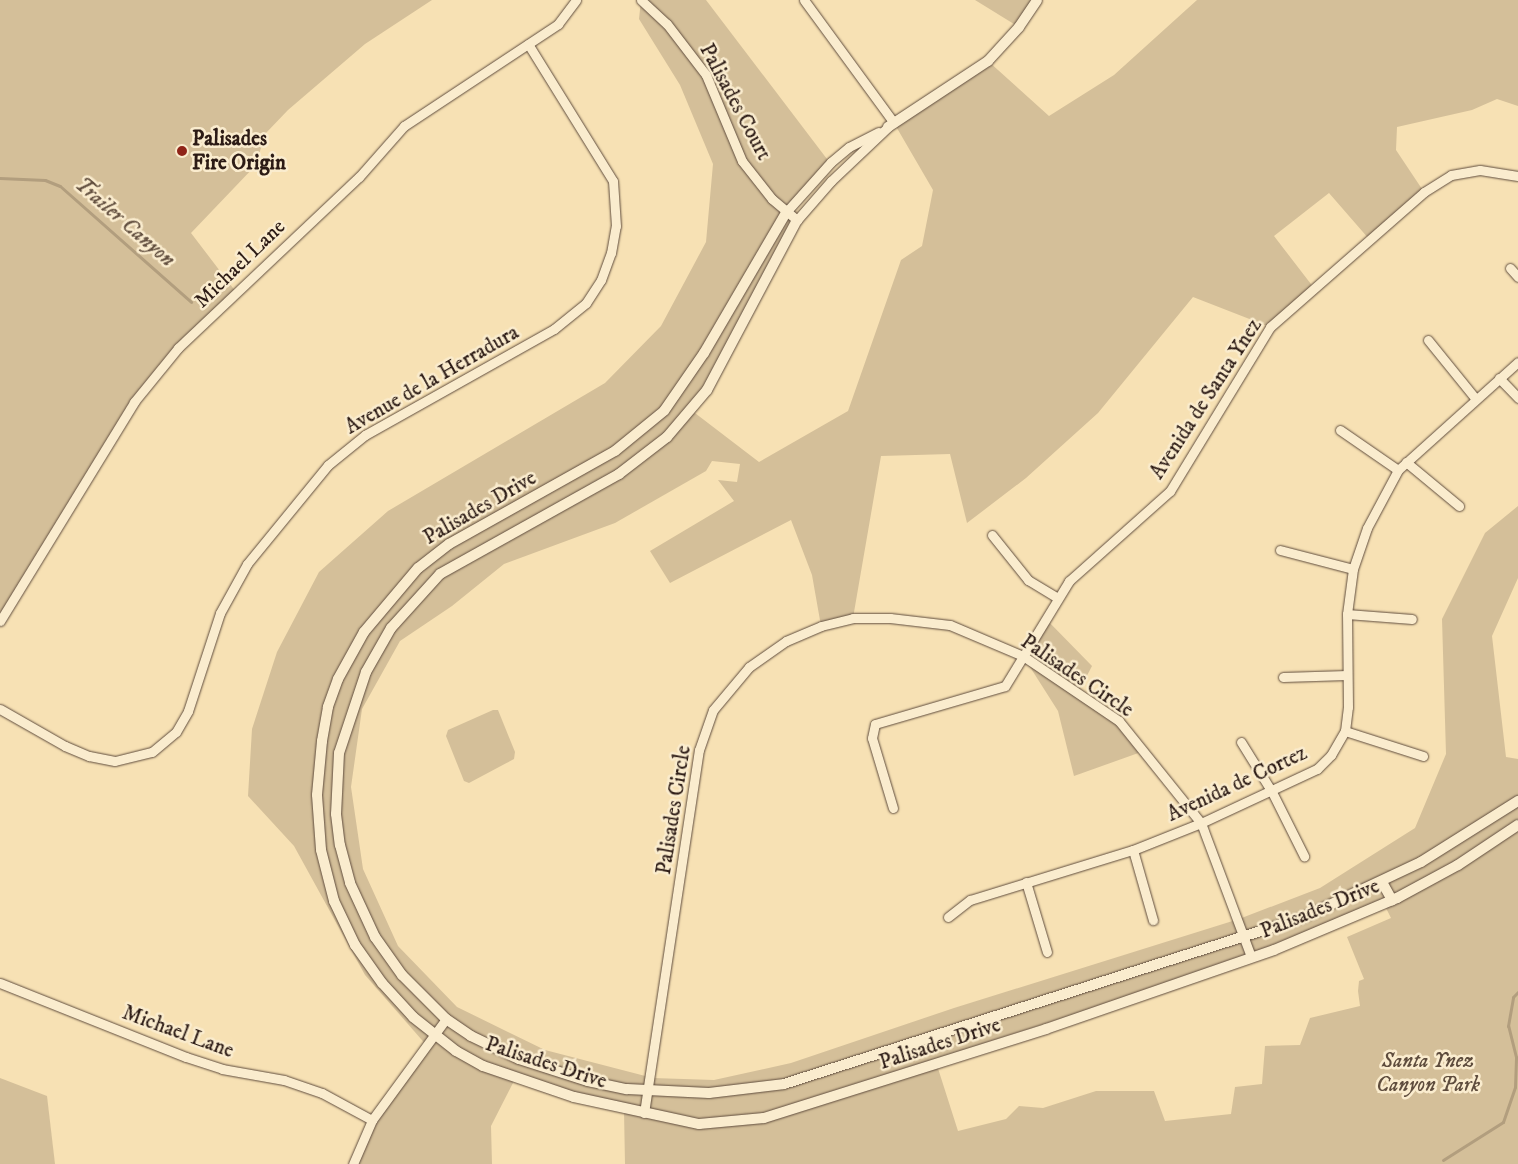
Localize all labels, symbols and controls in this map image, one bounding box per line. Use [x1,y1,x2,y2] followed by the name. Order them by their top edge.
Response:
[694,39,776,165] street label: Palisades Court
[192,126,286,176] place label: Palisades Fire Origin
[176,145,188,157] marker: Palisades Fire Origin
[69,171,181,273] water label: Trailer Canyon
[189,214,291,314] street label: Michael Lane
[1145,314,1267,484] street label: Avenida de Santa Ynez
[341,320,523,440] street label: Avenue de la Herradura
[419,466,541,550] street label: Palisades Drive
[1016,629,1138,723] street label: Palisades Circle
[1163,741,1311,827] street label: Avenida de Cortez
[651,744,697,876] street label: Palisades Circle
[1257,874,1383,944] street label: Palisades Drive
[119,1000,237,1064] street label: Michael Lane
[876,1013,1004,1075] street label: Palisades Drive
[482,1032,610,1094] street label: Palisades Drive
[1376,1048,1480,1098] park label: Santa Ynez Canyon Park

